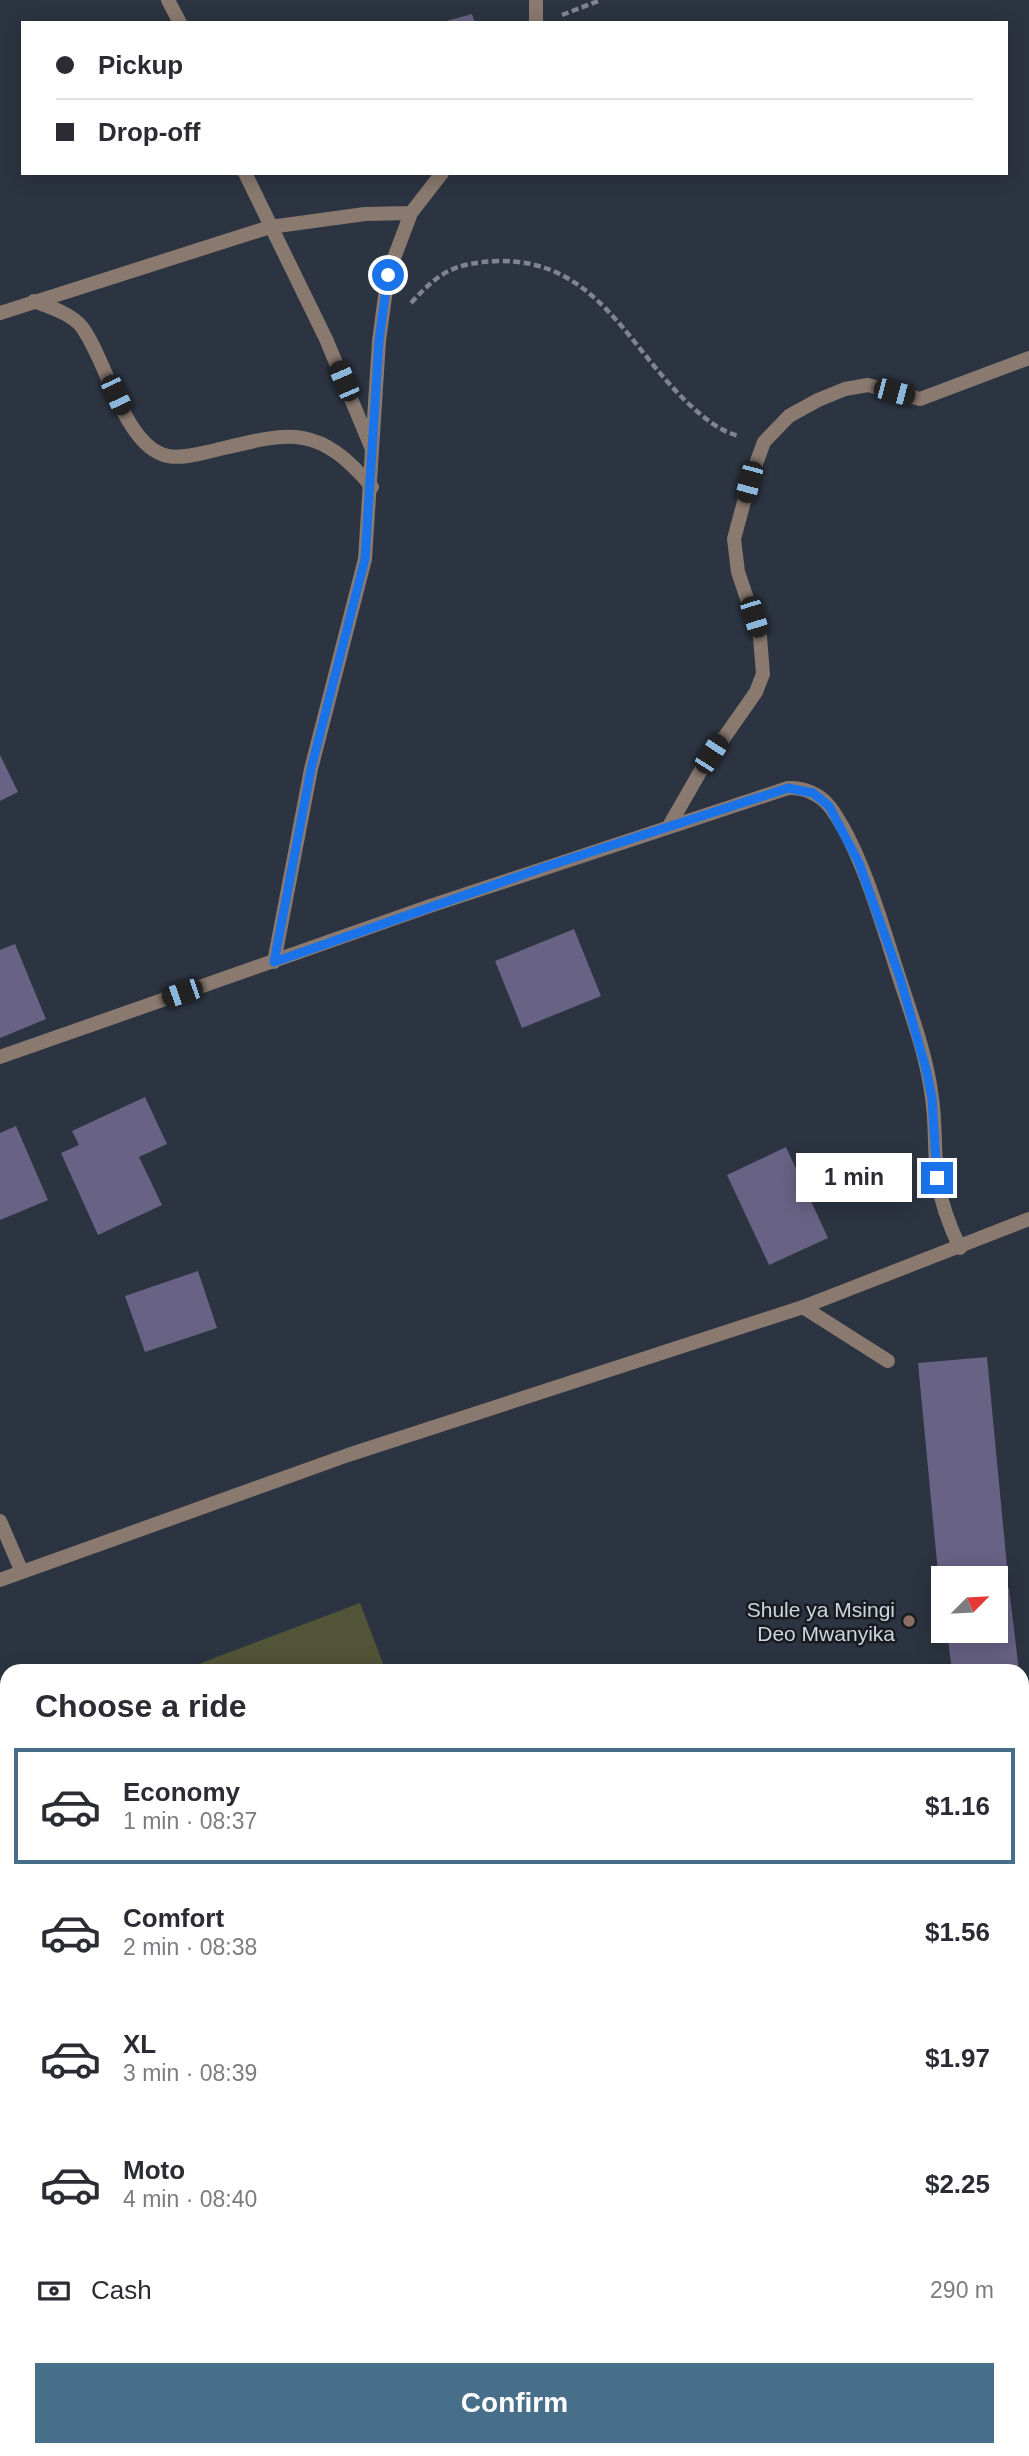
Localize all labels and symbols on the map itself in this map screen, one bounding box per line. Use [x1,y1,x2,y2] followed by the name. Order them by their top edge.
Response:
[372,259,404,291] route start
[327,358,362,404] car
[98,372,135,418] car
[871,376,918,408] car
[734,459,765,505] car
[738,594,771,640] car
[691,731,732,777] car
[159,976,206,1010] car
[797,1154,912,1202] callout: 1 min
[921,1162,953,1194] route end
[931,1566,1008,1643] north arrow
[747,1598,895,1645] place label: Shule ya Msingi Deo Mwanyika
[901,1613,917,1629] marker: Shule ya Msingi Deo Mwanyika

